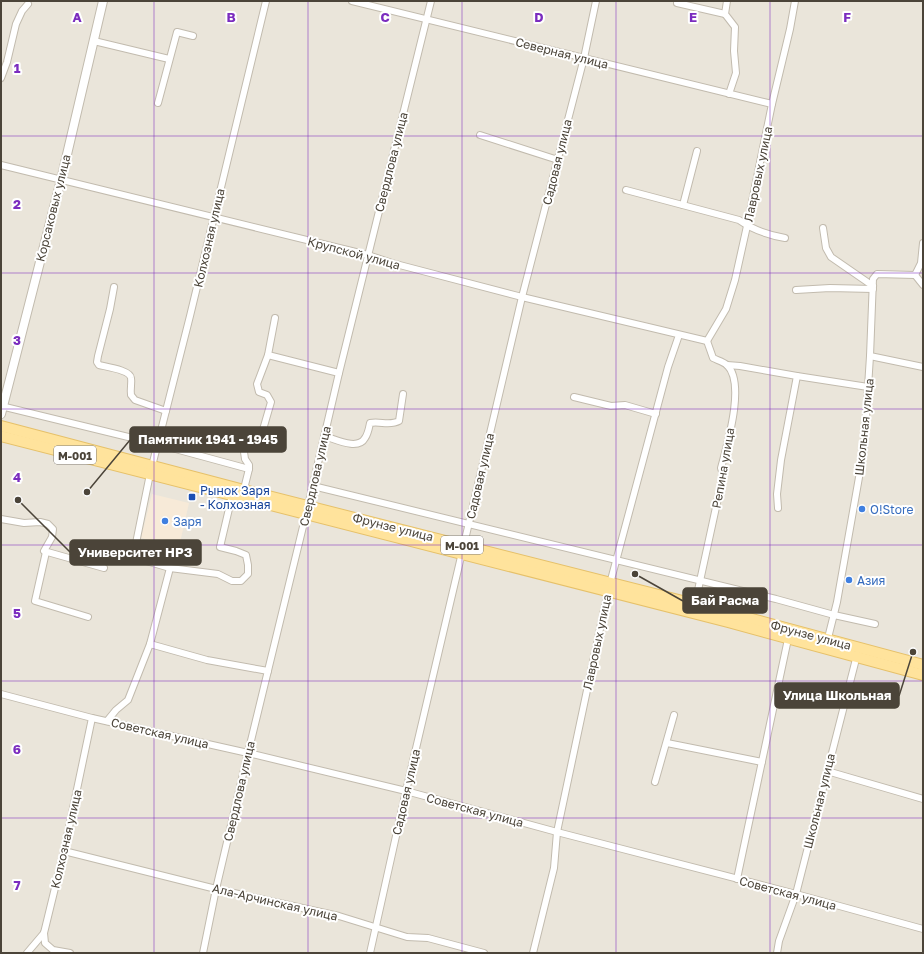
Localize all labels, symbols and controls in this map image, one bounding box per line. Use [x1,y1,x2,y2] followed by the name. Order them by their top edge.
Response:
[72,9,82,25] text: A
[226,9,236,25] text: B
[380,9,390,25] text: C
[534,9,544,25] text: D
[689,9,697,25] text: E
[843,9,851,25] text: F
[514,34,610,72] street label: Северная улица
[14,60,21,76] text: 1
[371,110,411,214] street label: Свердлова улица
[539,118,575,206] street label: Садовая улица
[741,125,775,223] street label: Лавровых улица
[32,153,74,263] street label: Корсаковых улица
[190,187,228,289] street label: Колхозная улица
[13,196,21,212] text: 2
[306,233,402,273] street label: Крупской улица
[13,332,21,348] text: 3
[851,378,877,476] street label: Школьная улица
[296,424,334,528] street label: Свердлова улица
[130,427,286,452] callout: Памятник 1941 - 1945
[709,427,737,509] street label: Репина улица
[138,431,278,447] text: Памятник 1941 - 1945
[463,431,497,521] street label: Садовая улица
[54,446,96,464] road number: M-001
[13,469,21,485] text: 4
[200,483,271,512] place label: Рынок Заря - Колхозная
[187,492,197,502] marker: Рынок Заря - Колхозная
[870,502,913,517] place label: O!Store
[857,504,867,514] marker: O!Store
[351,510,435,544] street label: Фрунзе улица
[173,514,202,529] place label: Заря
[160,516,170,526] marker: Заря
[441,536,483,554] road number: M-001
[70,540,201,565] callout: Университет НРЗ
[78,544,193,560] text: Университет НРЗ
[857,573,885,588] place label: Азия
[844,575,854,585] marker: Азия
[683,588,767,613] callout: Бай Расма
[691,592,759,608] text: Бай Расма
[580,593,614,691] street label: Лавровых улица
[13,605,21,621] text: 5
[769,617,853,653] street label: Фрунзе улица
[775,683,899,708] callout: Улица Школьная
[783,687,891,703] text: Улица Школьная
[110,714,210,752] street label: Советская улица
[220,739,258,843] street label: Свердлова улица
[13,741,21,757] text: 6
[389,747,423,837] street label: Садовая улица
[800,752,838,850] street label: Школьная улица
[47,788,85,890] street label: Колхозная улица
[425,790,525,830] street label: Советская улица
[738,873,838,913] street label: Советская улица
[13,877,21,893] text: 7
[211,880,339,924] street label: Ала-Арчинская улица

